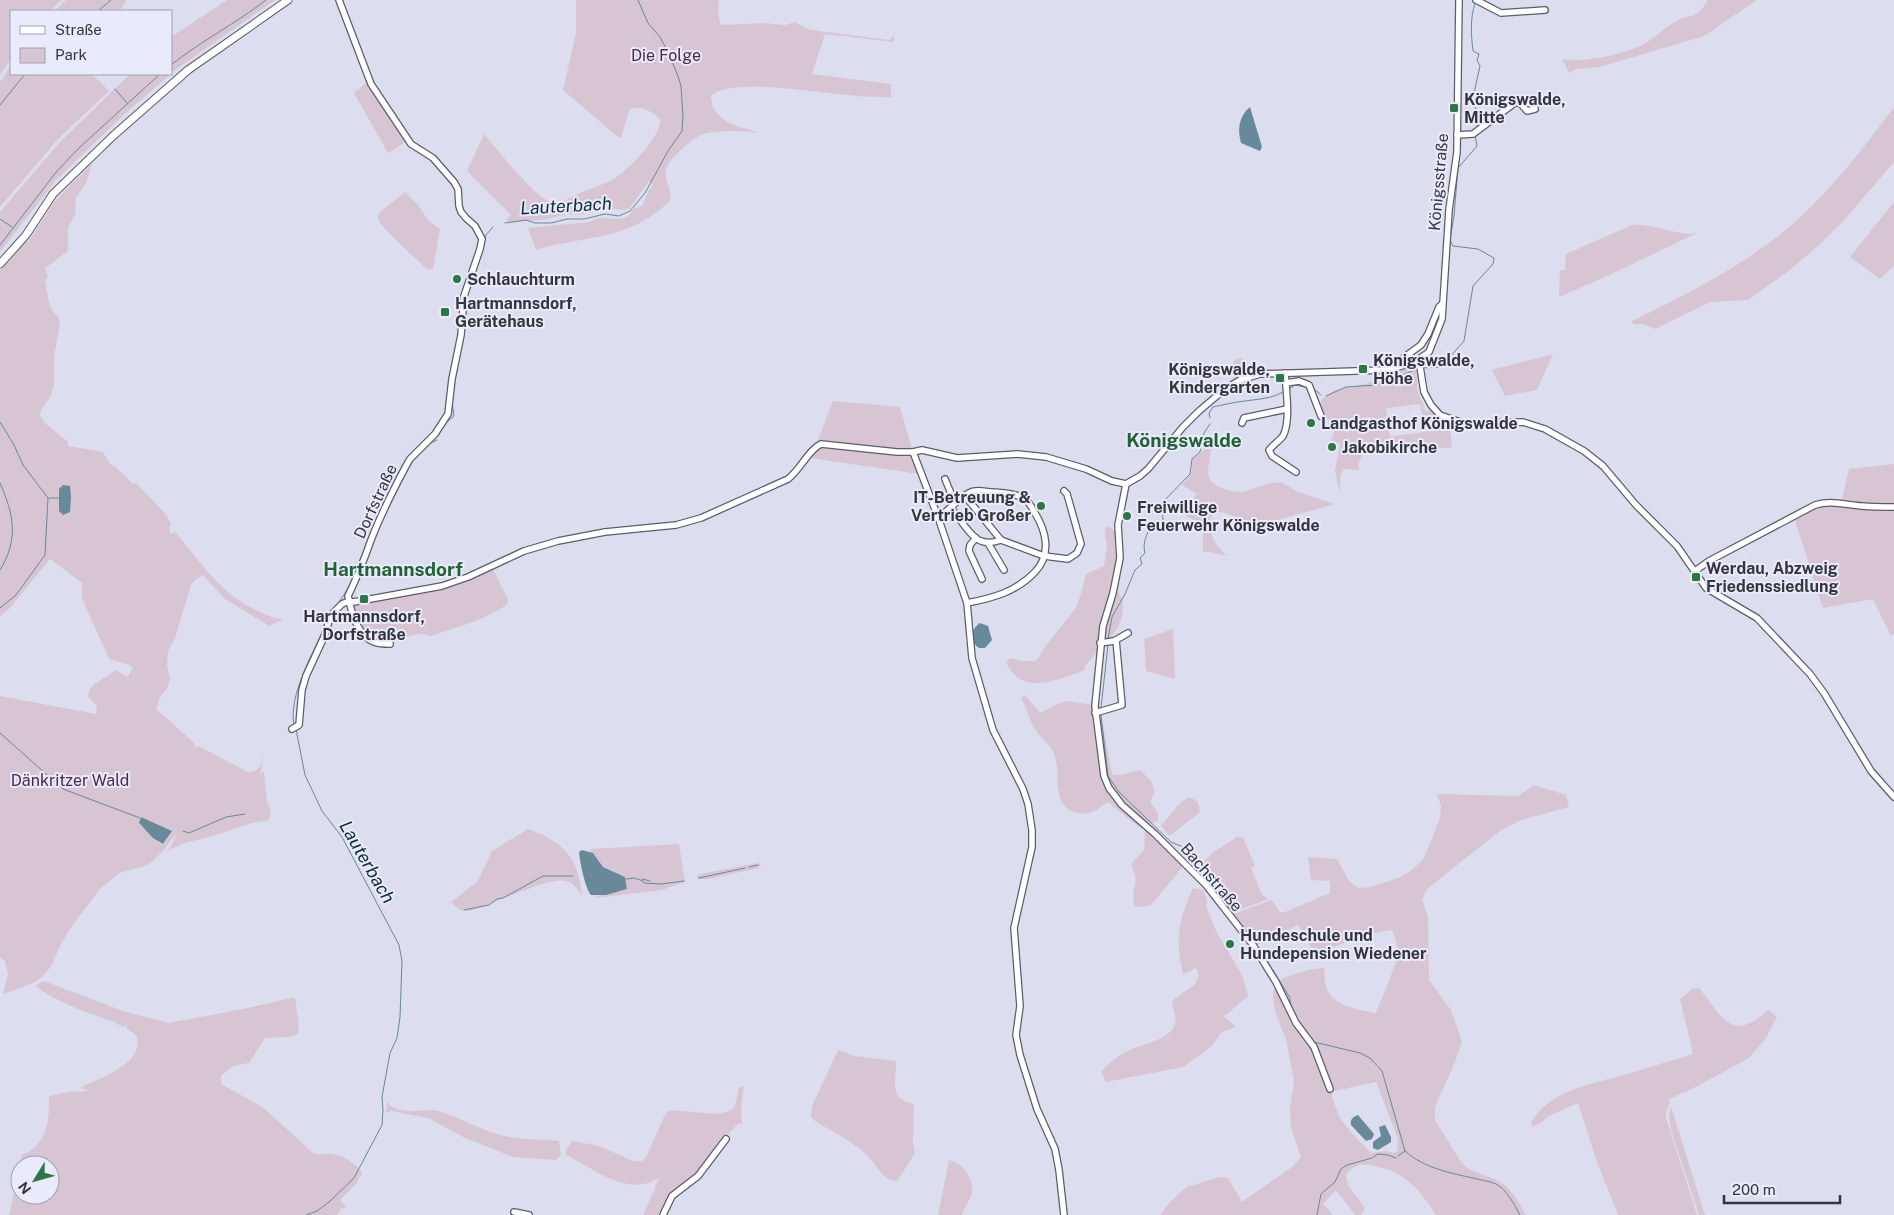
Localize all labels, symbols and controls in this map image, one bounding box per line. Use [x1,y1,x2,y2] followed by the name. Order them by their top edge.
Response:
[10,10,172,75] legend
[55,21,102,38] text: Straße
[55,46,87,63] text: Park
[631,46,701,65] park label: Die Folge
[1464,90,1566,127] place label: Königswalde, Mitte
[1448,102,1460,114] marker: Königswalde, Mitte
[1425,132,1452,232] street label: Königsstraße
[520,193,612,218] water label: Lauterbach
[467,270,575,289] place label: Schlauchturm
[451,273,463,285] marker: Schlauchturm
[455,294,577,331] place label: Hartmannsdorf, Gerätehaus
[439,306,451,318] marker: Hartmannsdorf, Gerätehaus
[1373,351,1475,388] place label: Königswalde, Höhe
[1168,360,1270,397] place label: Königswalde, Kindergarten
[1357,363,1369,375] marker: Königswalde, Höhe
[1274,372,1286,384] marker: Königswalde, Kindergarten
[1321,414,1518,433] place label: Landgasthof Königswalde
[1305,417,1317,429] marker: Landgasthof Königswalde
[1126,429,1242,451] district label: Königswalde
[1342,438,1437,457] place label: Jakobikirche
[1326,441,1338,453] marker: Jakobikirche
[350,461,401,542] street label: Dorfstraße
[911,488,1031,525] place label: IT-Betreuung & Vertrieb Großer
[1137,498,1320,535] place label: Freiwillige Feuerwehr Königswalde
[1035,500,1047,512] marker: IT-Betreuung & Vertrieb Großer
[1121,510,1133,522] marker: Freiwillige Feuerwehr Königswalde
[323,558,463,580] district label: Hartmannsdorf
[1706,559,1839,596] place label: Werdau, Abzweig Friedenssiedlung
[1690,571,1702,583] marker: Werdau, Abzweig Friedenssiedlung
[358,593,370,605] marker: Hartmannsdorf, Dorfstraße
[303,607,425,644] place label: Hartmannsdorf, Dorfstraße
[11,771,129,790] park label: Dänkritzer Wald
[335,817,400,907] water label: Lauterbach
[1177,839,1247,916] street label: Bachstraße
[1240,926,1427,963] place label: Hundeschule und Hundepension Wiedener
[1224,938,1236,950] marker: Hundeschule und Hundepension Wiedener
[10,1155,60,1205] north arrow
[1724,1172,1840,1204] scale bar
[15,1179,34,1197] text: N
[1732,1181,1776,1198] text: 200 m

